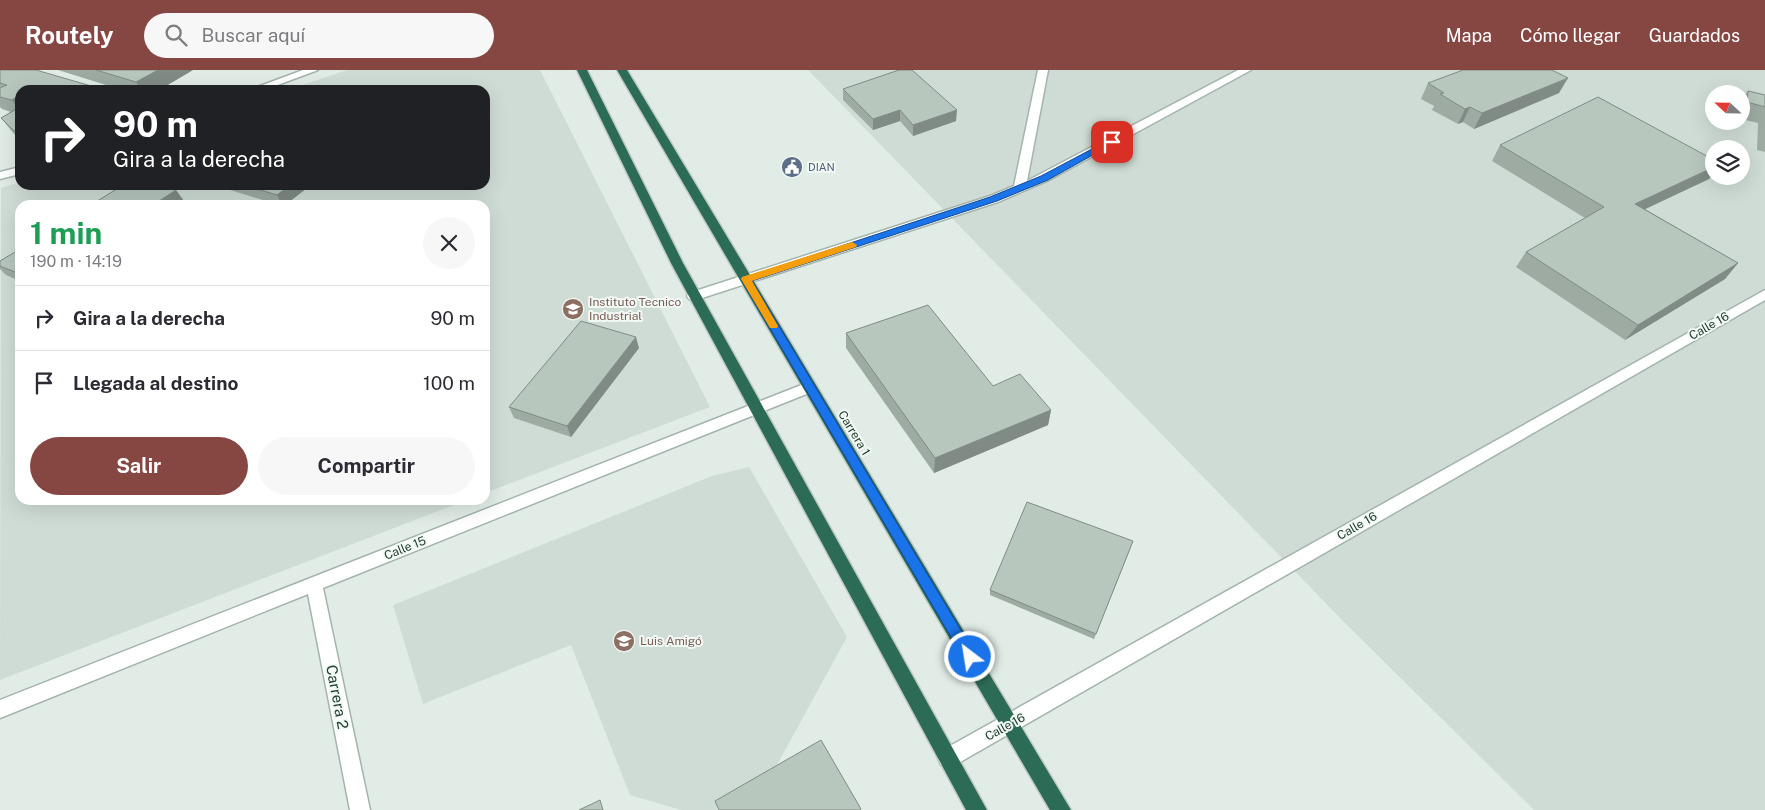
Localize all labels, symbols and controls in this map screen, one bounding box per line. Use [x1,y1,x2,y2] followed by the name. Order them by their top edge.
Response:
[144,13,494,58] search box
[25,21,114,49] text: Routely
[162,21,190,49] icon: search
[202,24,305,46] text: Buscar aquí
[1446,25,1492,46] text: Mapa
[1520,25,1621,46] text: Cómo llegar
[1649,25,1740,46] text: Guardados
[1705,85,1750,130] north arrow
[1705,85,1750,185] map controls
[113,104,198,145] text: 90 m
[30,105,95,170] icon: right
[1091,121,1133,163] pin
[1098,128,1126,156] icon: arrive
[1705,140,1750,185] button: layers
[113,146,285,172] text: Gira a la derecha
[780,155,804,179] public building icon: DIAN
[808,161,835,173] place label: DIAN
[30,215,102,251] text: 1 min
[423,217,475,269] button: close
[30,252,122,271] text: 190 m · 14:19
[589,295,681,323] place label: Instituto Tecnico Industrial
[561,297,585,321] school or university icon: Instituto Tecnico Industrial
[30,304,58,332] icon: right
[73,307,225,329] text: Gira a la derecha
[431,307,475,329] text: 90 m
[1687,309,1731,343] street label: Calle 16
[30,369,58,397] icon: arrive
[73,372,238,394] text: Llegada al destino
[423,372,475,394] text: 100 m
[835,408,873,458] street label: Carrera 1
[30,437,248,495] button: Salir
[258,437,475,495] button: Compartir
[1335,509,1379,543] street label: Calle 16
[382,533,428,563] street label: Calle 15
[612,629,636,653] school or university icon: Luis Amigó
[943,630,995,682] position arrow
[640,634,702,648] place label: Luis Amigó
[323,663,352,731] street label: Carrera 2
[983,710,1027,744] street label: Calle 16

